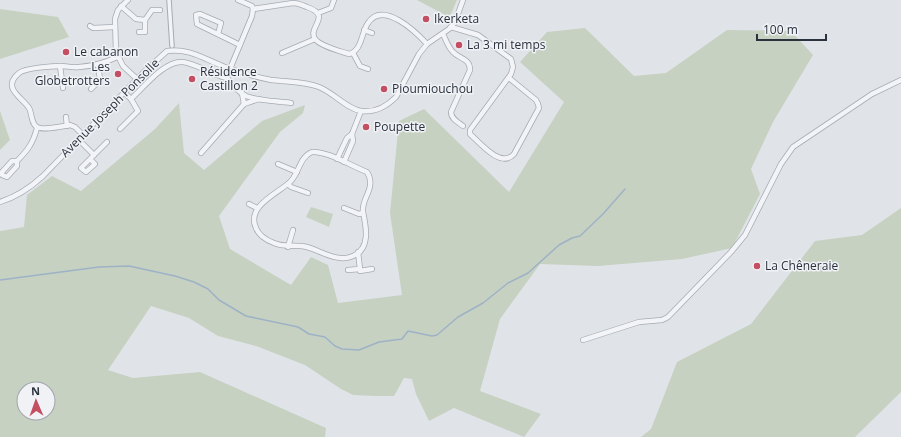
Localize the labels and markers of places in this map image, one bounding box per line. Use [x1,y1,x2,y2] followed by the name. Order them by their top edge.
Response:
[434,10,479,27] place label: Ikerketa
[421,14,431,24] marker: Ikerketa
[467,36,546,53] place label: La 3 mi temps
[454,40,464,50] marker: La 3 mi temps
[74,43,138,60] place label: Le cabanon
[61,47,71,57] marker: Le cabanon
[35,58,110,89] place label: Les Globetrotters
[200,63,258,94] place label: Résidence Castillon 2
[113,69,123,79] marker: Les Globetrotters
[187,74,197,84] marker: Résidence Castillon 2
[392,80,473,97] place label: Pioumiouchou
[379,84,389,94] marker: Pioumiouchou
[374,118,425,135] place label: Poupette
[361,122,371,132] marker: Poupette
[765,257,838,274] place label: La Chêneraie
[752,261,762,271] marker: La Chêneraie

